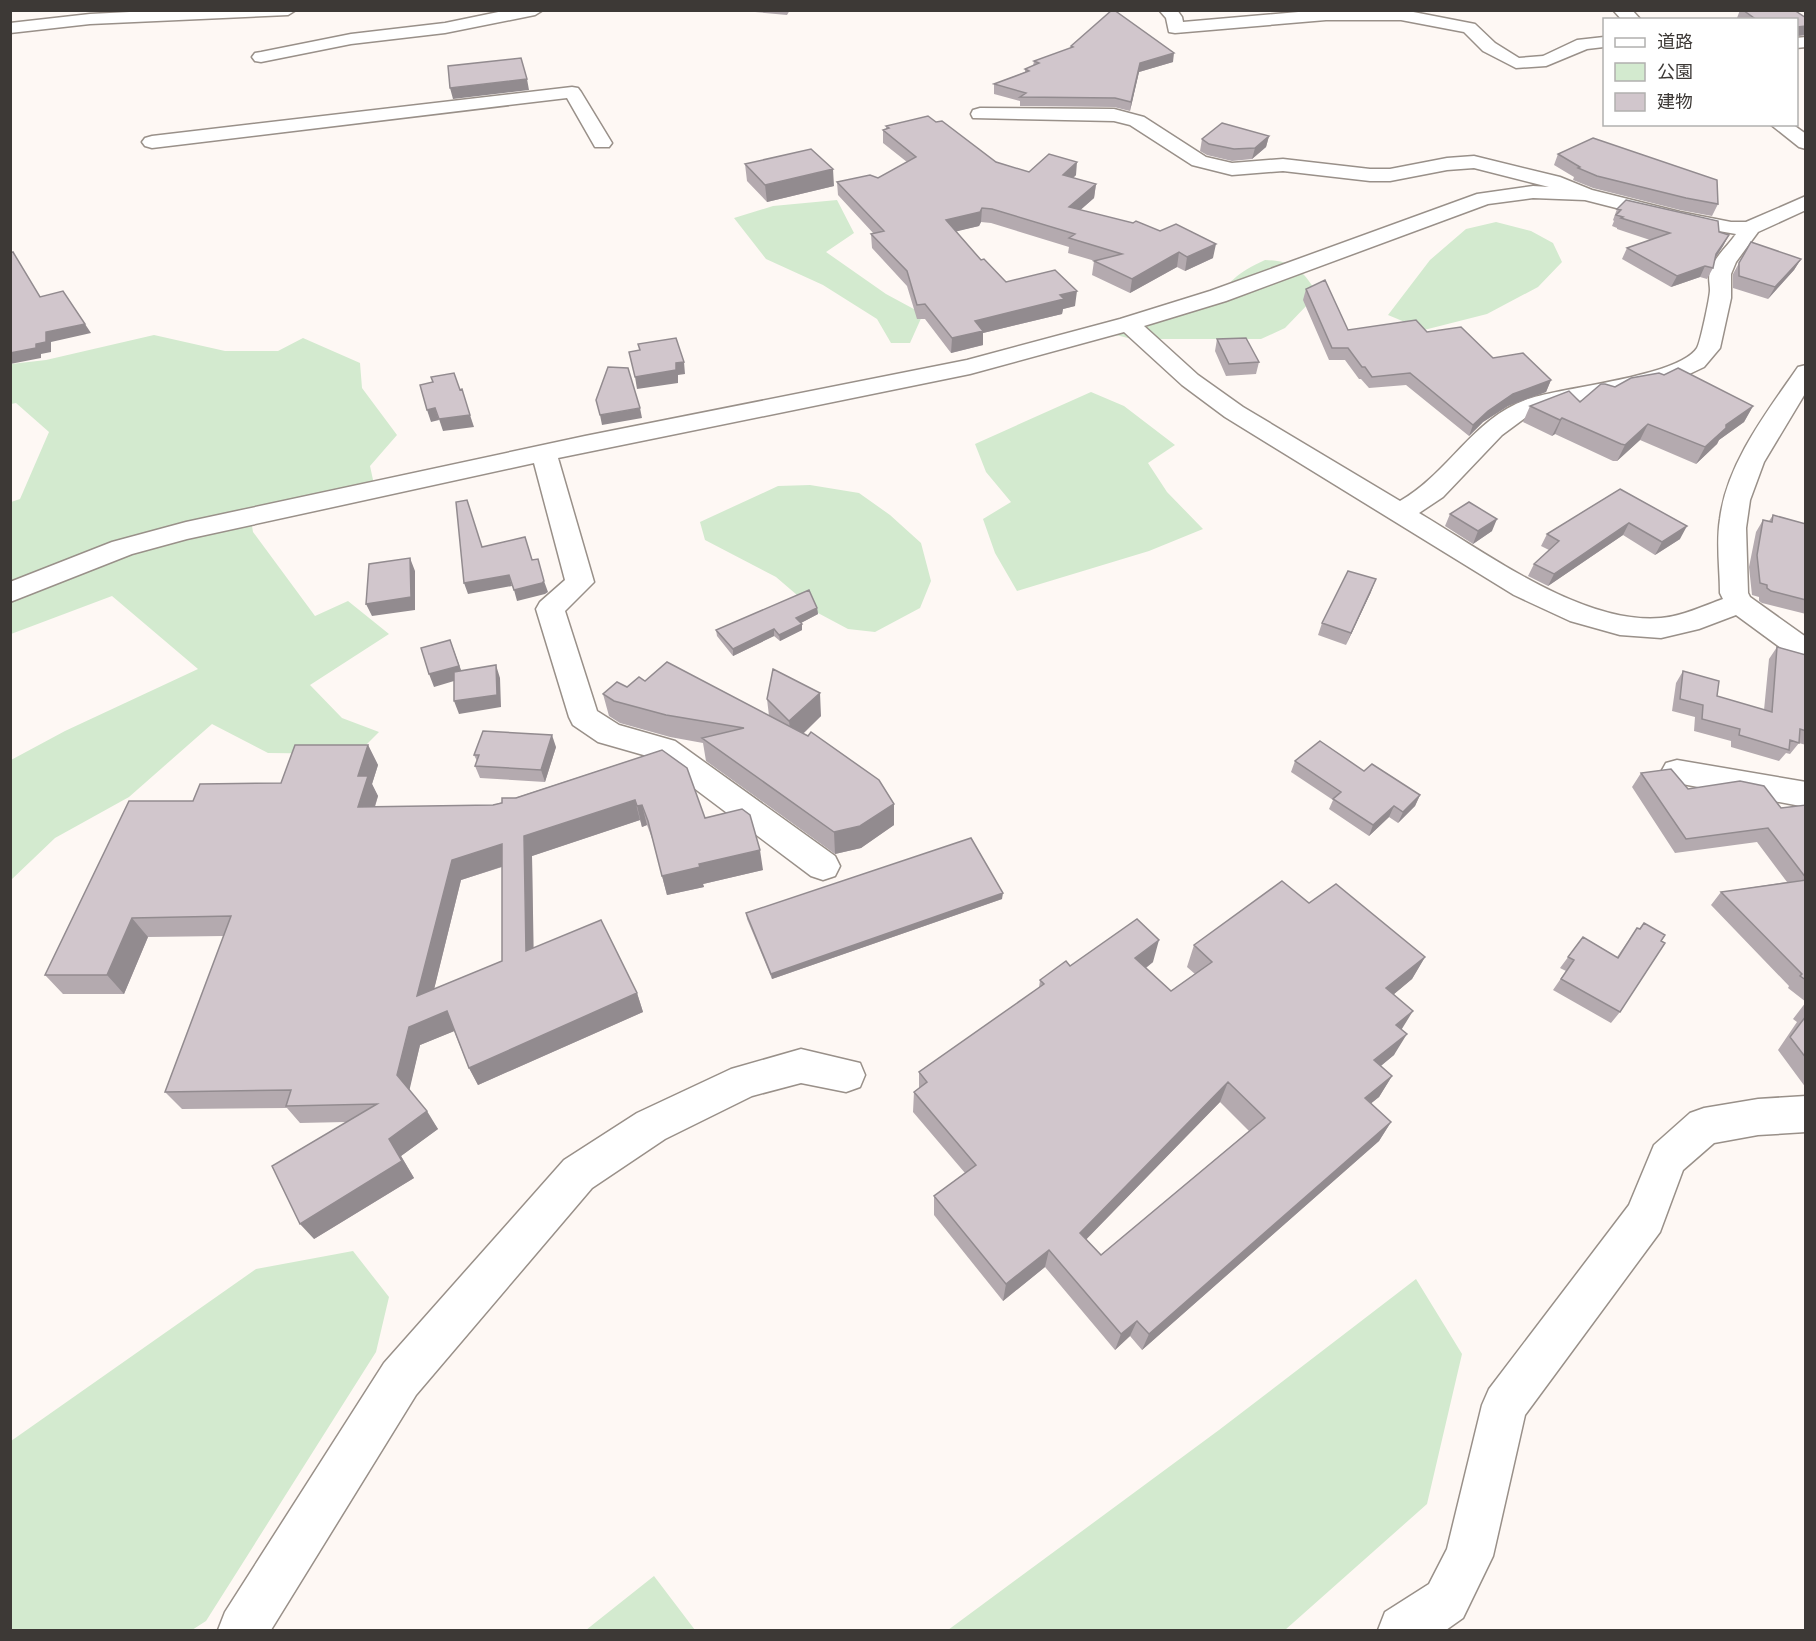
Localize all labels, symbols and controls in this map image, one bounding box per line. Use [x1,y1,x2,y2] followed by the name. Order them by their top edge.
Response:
[1603,18,1798,126] legend
[1657,32,1693,52] text: 道路
[1657,63,1693,82] text: 公園
[1657,92,1693,112] text: 建物

